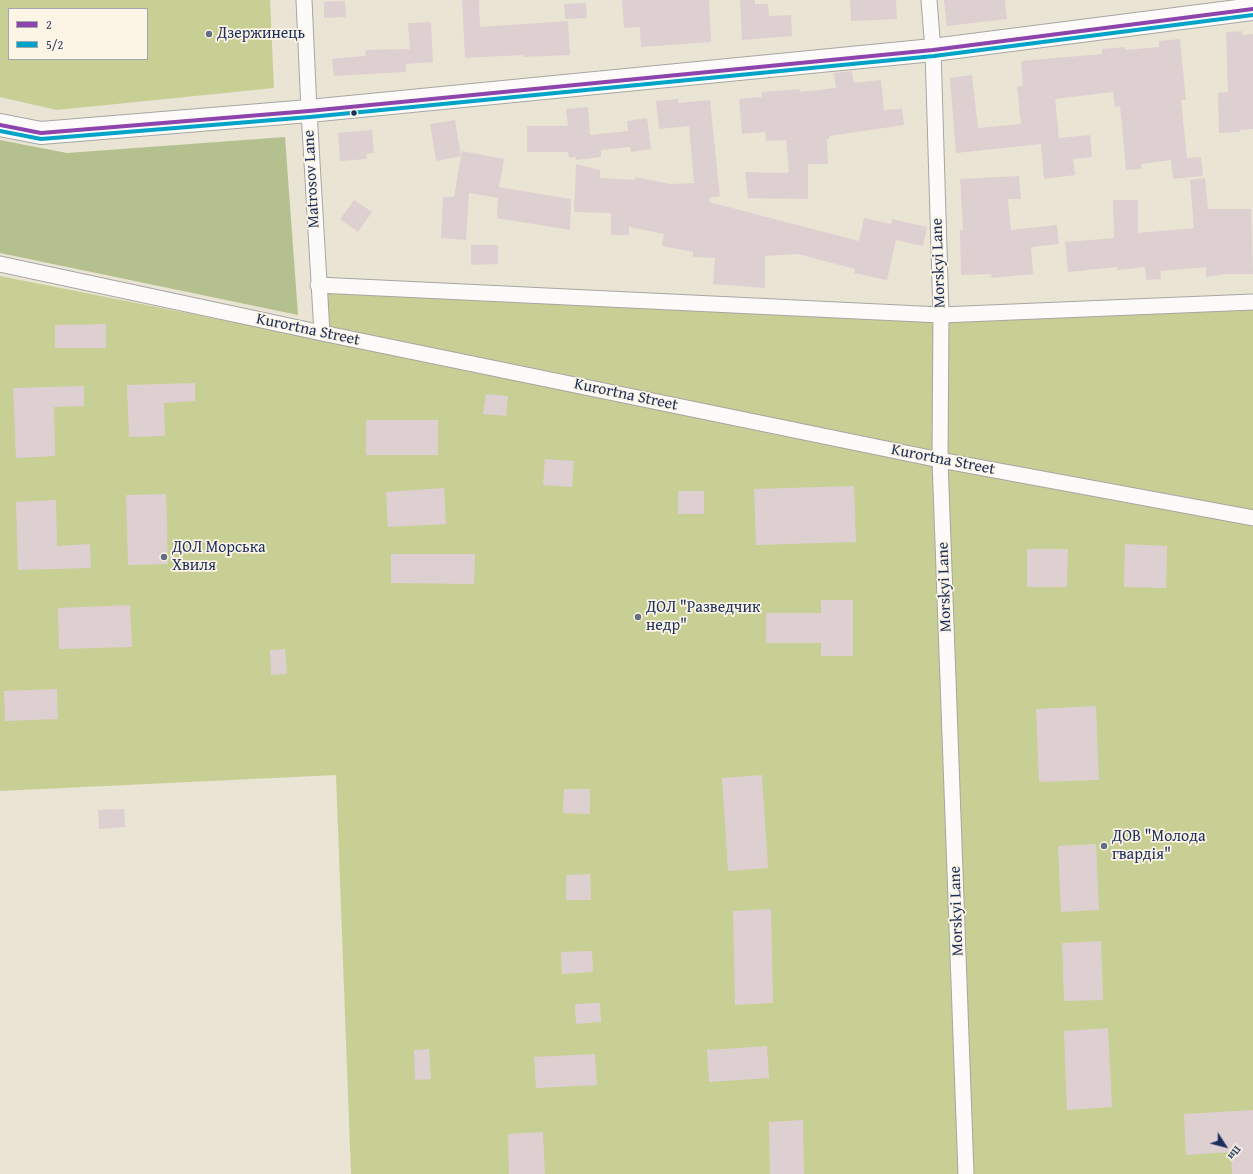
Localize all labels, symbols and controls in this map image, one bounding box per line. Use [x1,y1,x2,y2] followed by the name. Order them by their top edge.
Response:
[8,8,148,60] legend
[46,16,52,33] text: 2
[217,24,305,44] place label: Дзержинець
[204,29,214,39] marker: Дзержинець
[46,36,63,53] text: 5/2
[349,108,359,118] unlabelled marker
[300,129,324,229] street label: Matrosov Lane
[928,218,950,308] street label: Morskyi Lane
[254,310,362,350] street label: Kurortna Street
[572,375,680,415] street label: Kurortna Street
[889,441,997,479] street label: Kurortna Street
[172,538,266,576] place label: ДОЛ Морська Хвиля
[934,542,956,632] street label: Morskyi Lane
[159,552,169,562] marker: ДОЛ Морська Хвиля
[646,598,760,636] place label: ДОЛ "Разведчик недр"
[633,612,643,622] marker: ДОЛ "Разведчик недр"
[1112,827,1206,865] place label: ДОВ "Молода гвардія"
[1099,841,1109,851] marker: ДОВ "Молода гвардія"
[946,866,968,956] street label: Morskyi Lane
[1205,1126,1245,1166] north arrow
[1224,1143,1245,1163] text: Пн

